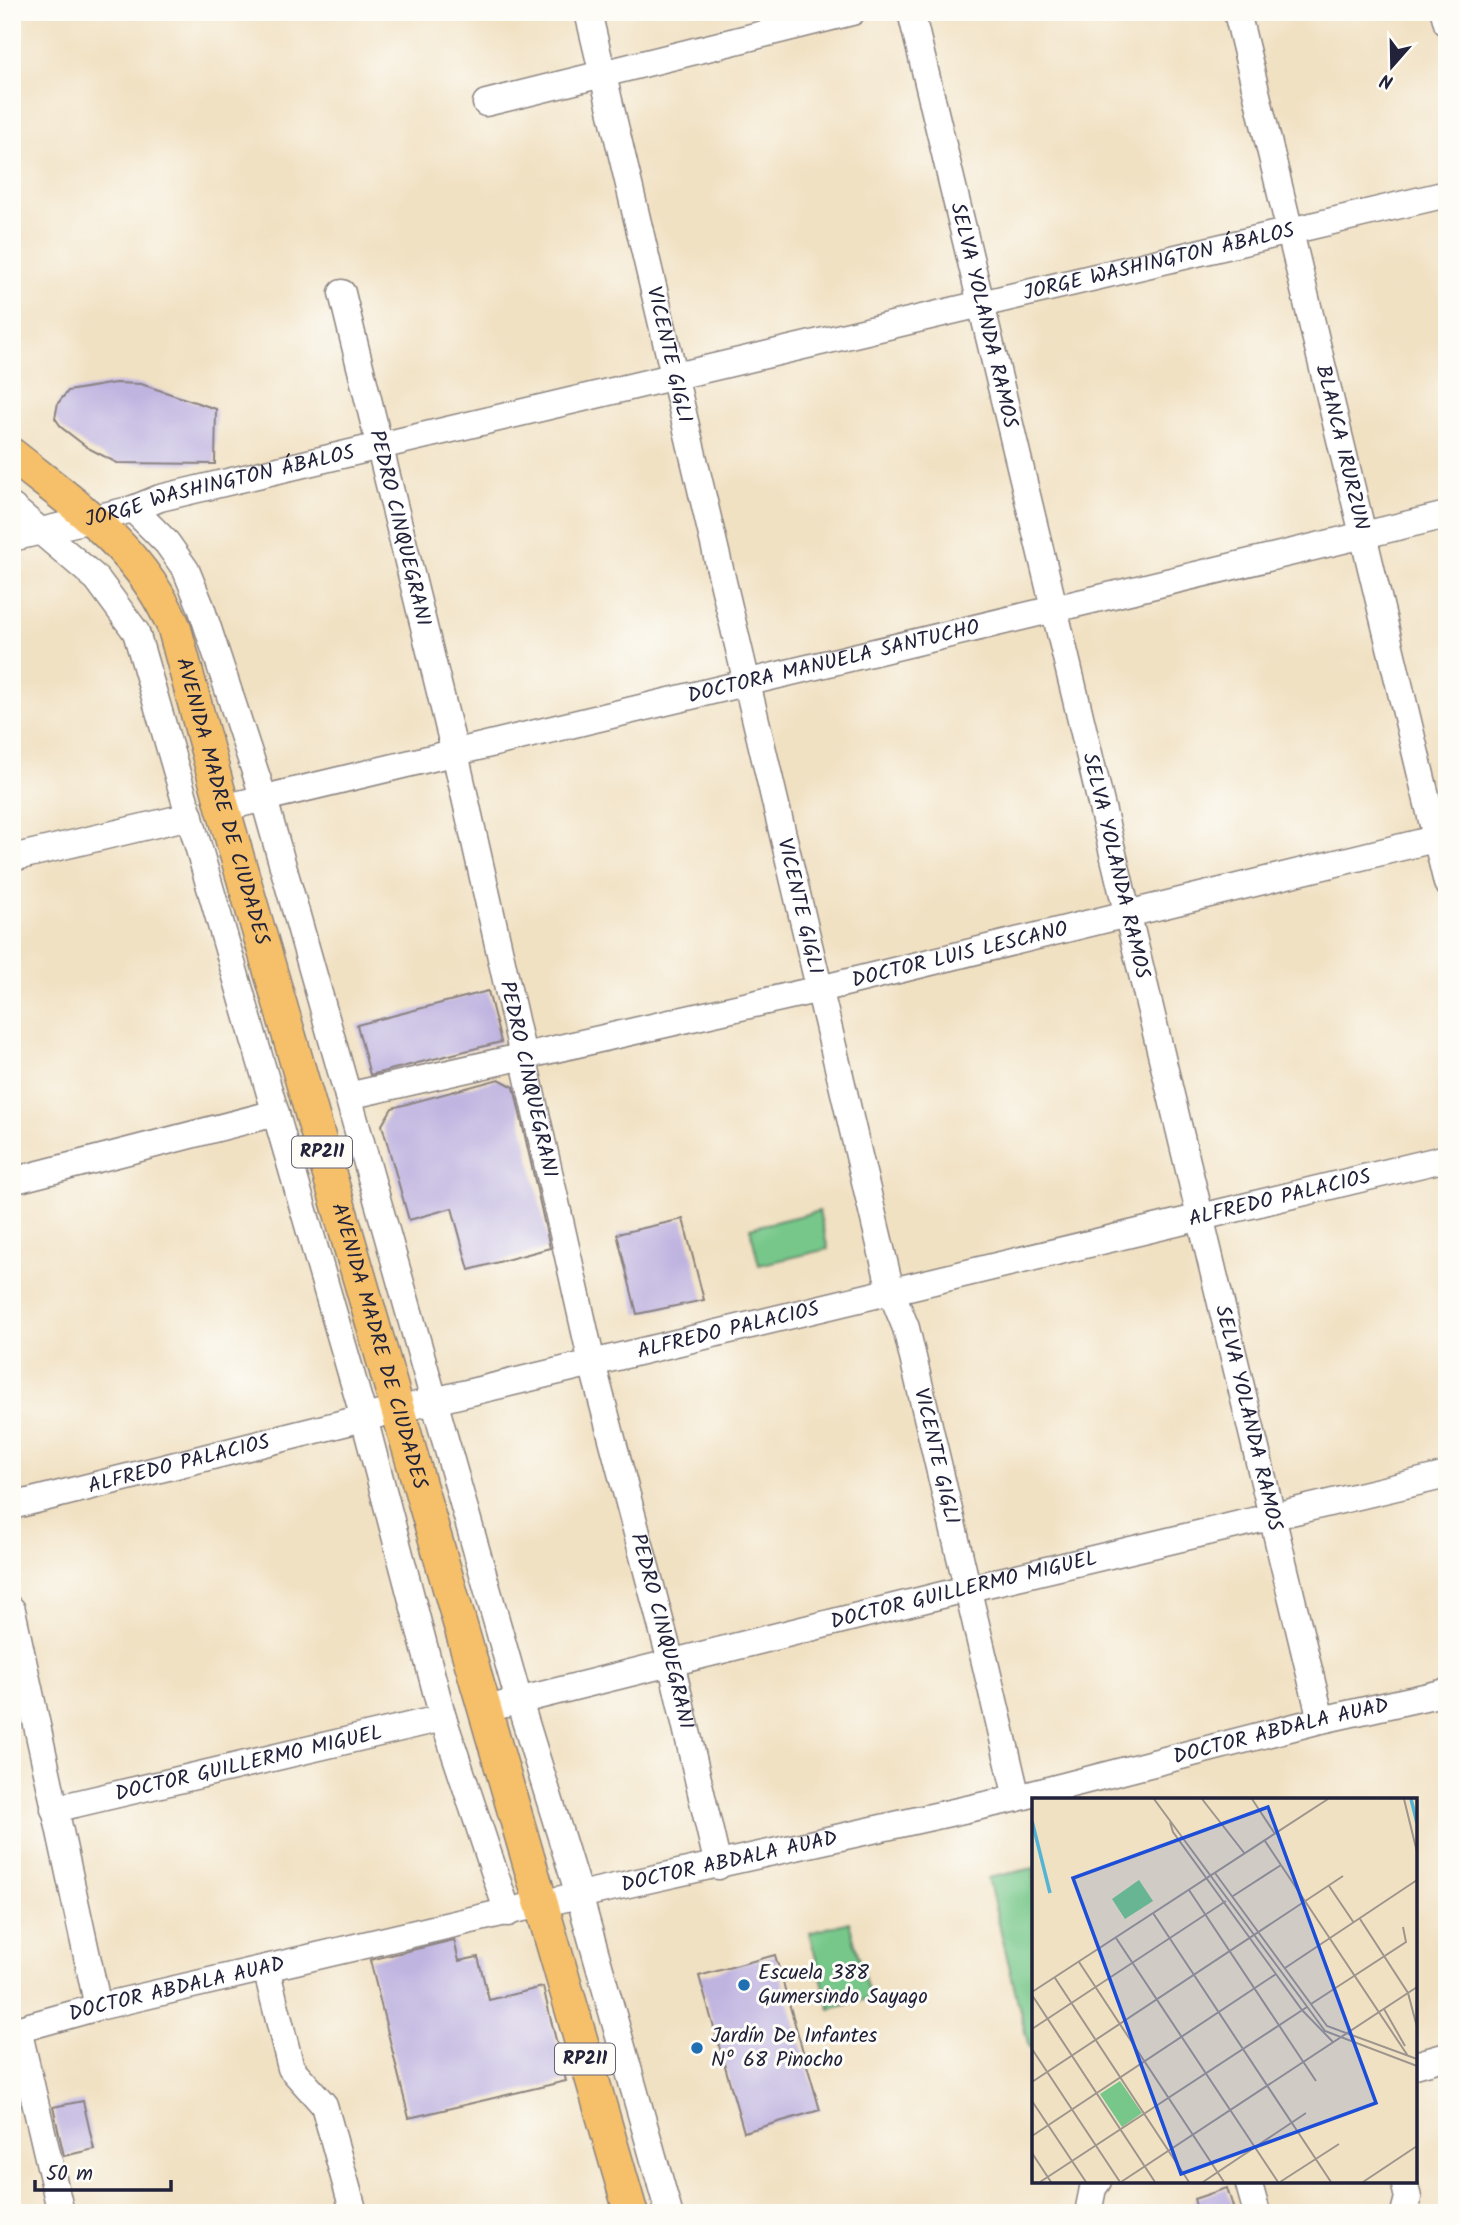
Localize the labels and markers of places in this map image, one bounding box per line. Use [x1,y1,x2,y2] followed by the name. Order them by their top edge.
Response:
[758,1957,928,2014] place label: Escuela 388 Gumersindo Sayago
[736,1977,752,1993] marker: Escuela 388 Gumersindo Sayago
[711,2020,877,2077] place label: Jardín De Infantes Nº 68 Pinocho
[689,2040,705,2056] marker: Jardín De Infantes Nº 68 Pinocho

